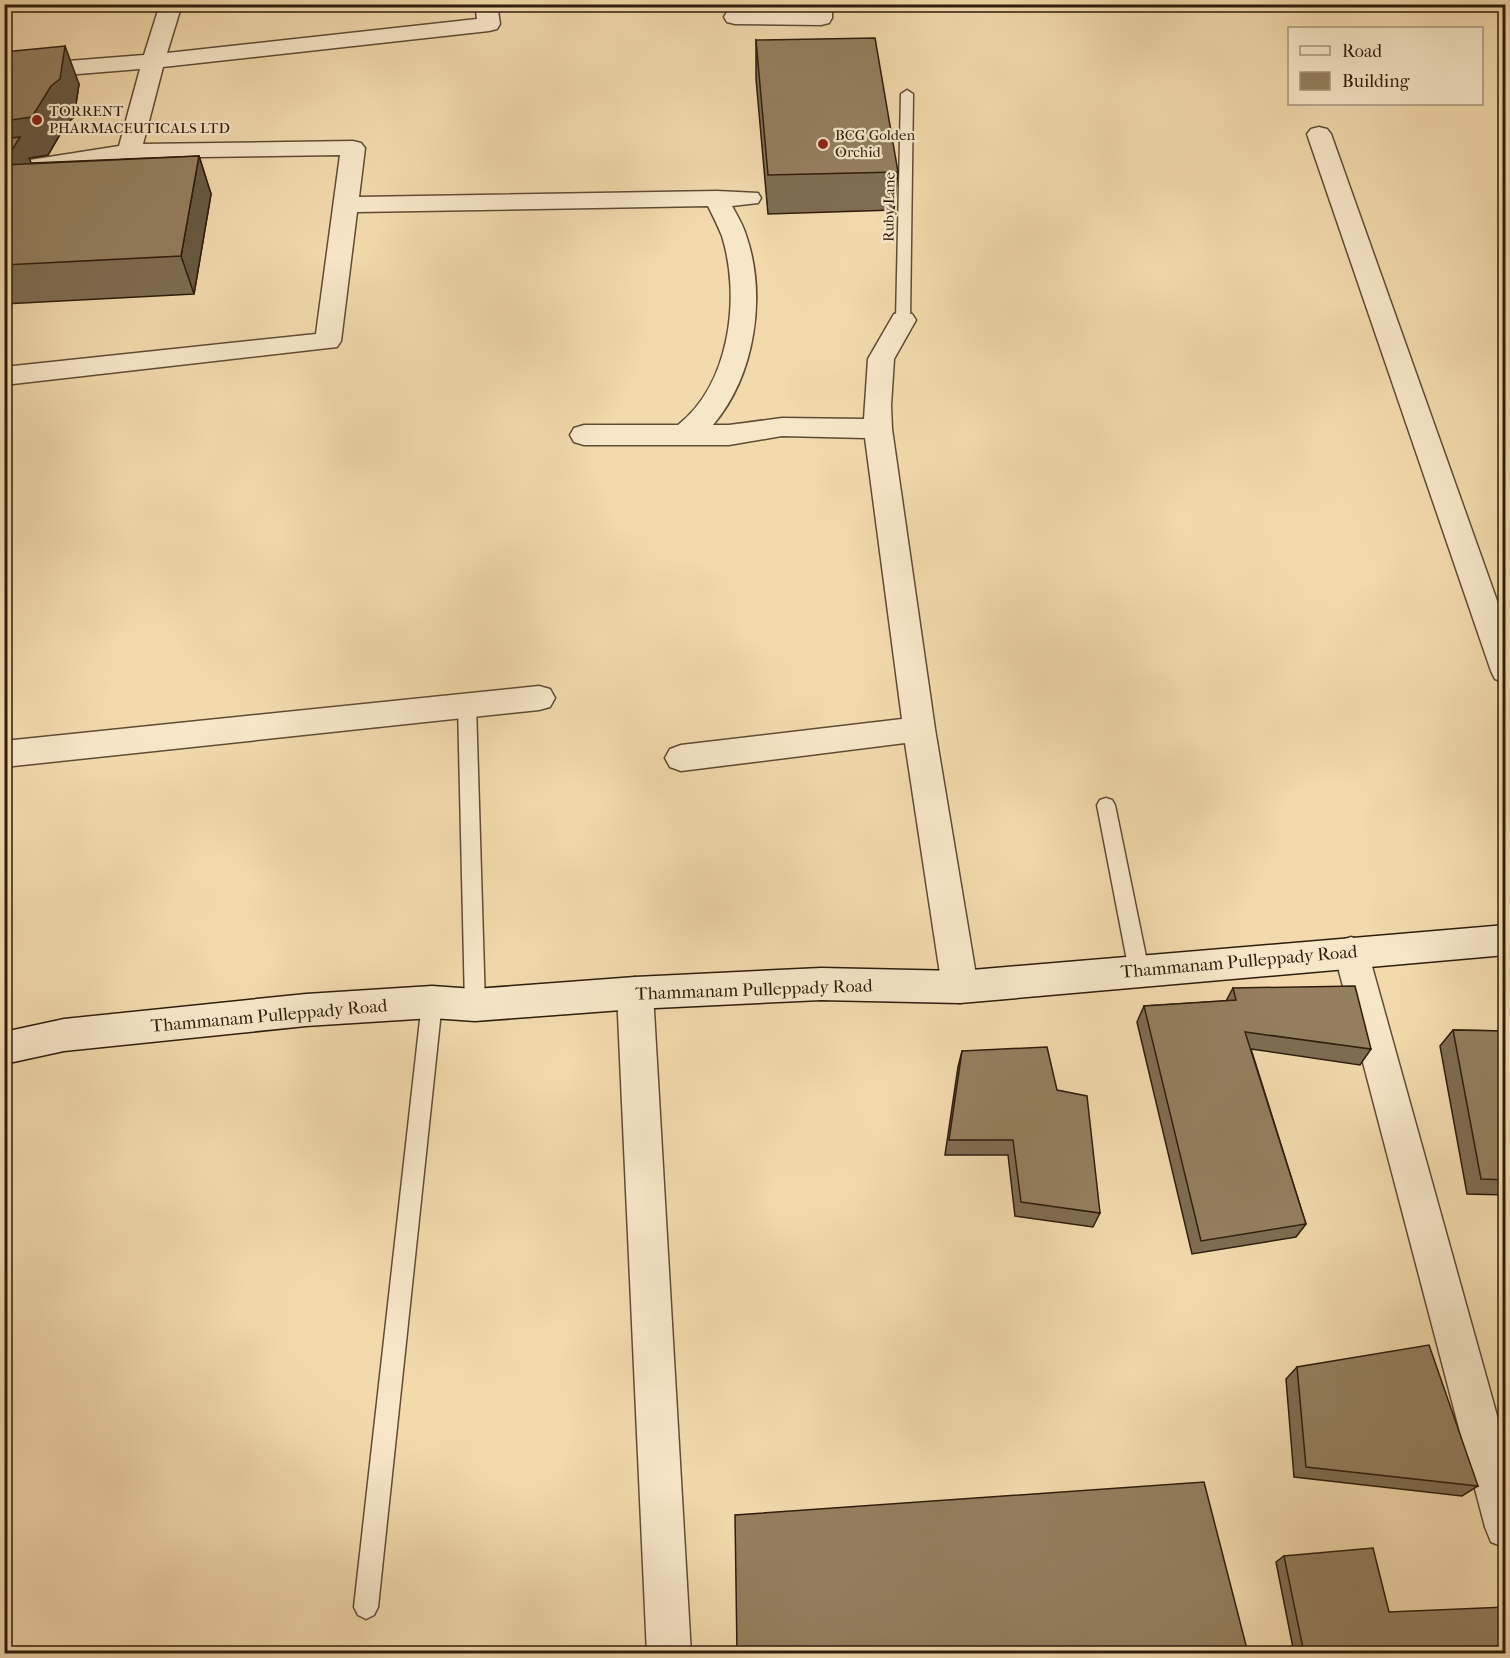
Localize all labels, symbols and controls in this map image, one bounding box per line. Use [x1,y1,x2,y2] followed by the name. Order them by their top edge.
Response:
[1288,27,1483,105] legend
[1342,41,1382,62] text: Road
[1342,71,1410,92] text: Building
[49,102,230,137] place label: TORRENT PHARMACEUTICALS LTD
[30,113,44,127] marker: TORRENT PHARMACEUTICALS LTD
[835,126,915,161] place label: BCG Golden Orchid
[816,137,830,151] marker: BCG Golden Orchid
[879,171,899,242] street label: Ruby Lane
[1120,941,1358,983] street label: Thammanam Pulleppady Road
[635,975,873,1005] street label: Thammanam Pulleppady Road
[150,995,388,1037] street label: Thammanam Pulleppady Road

